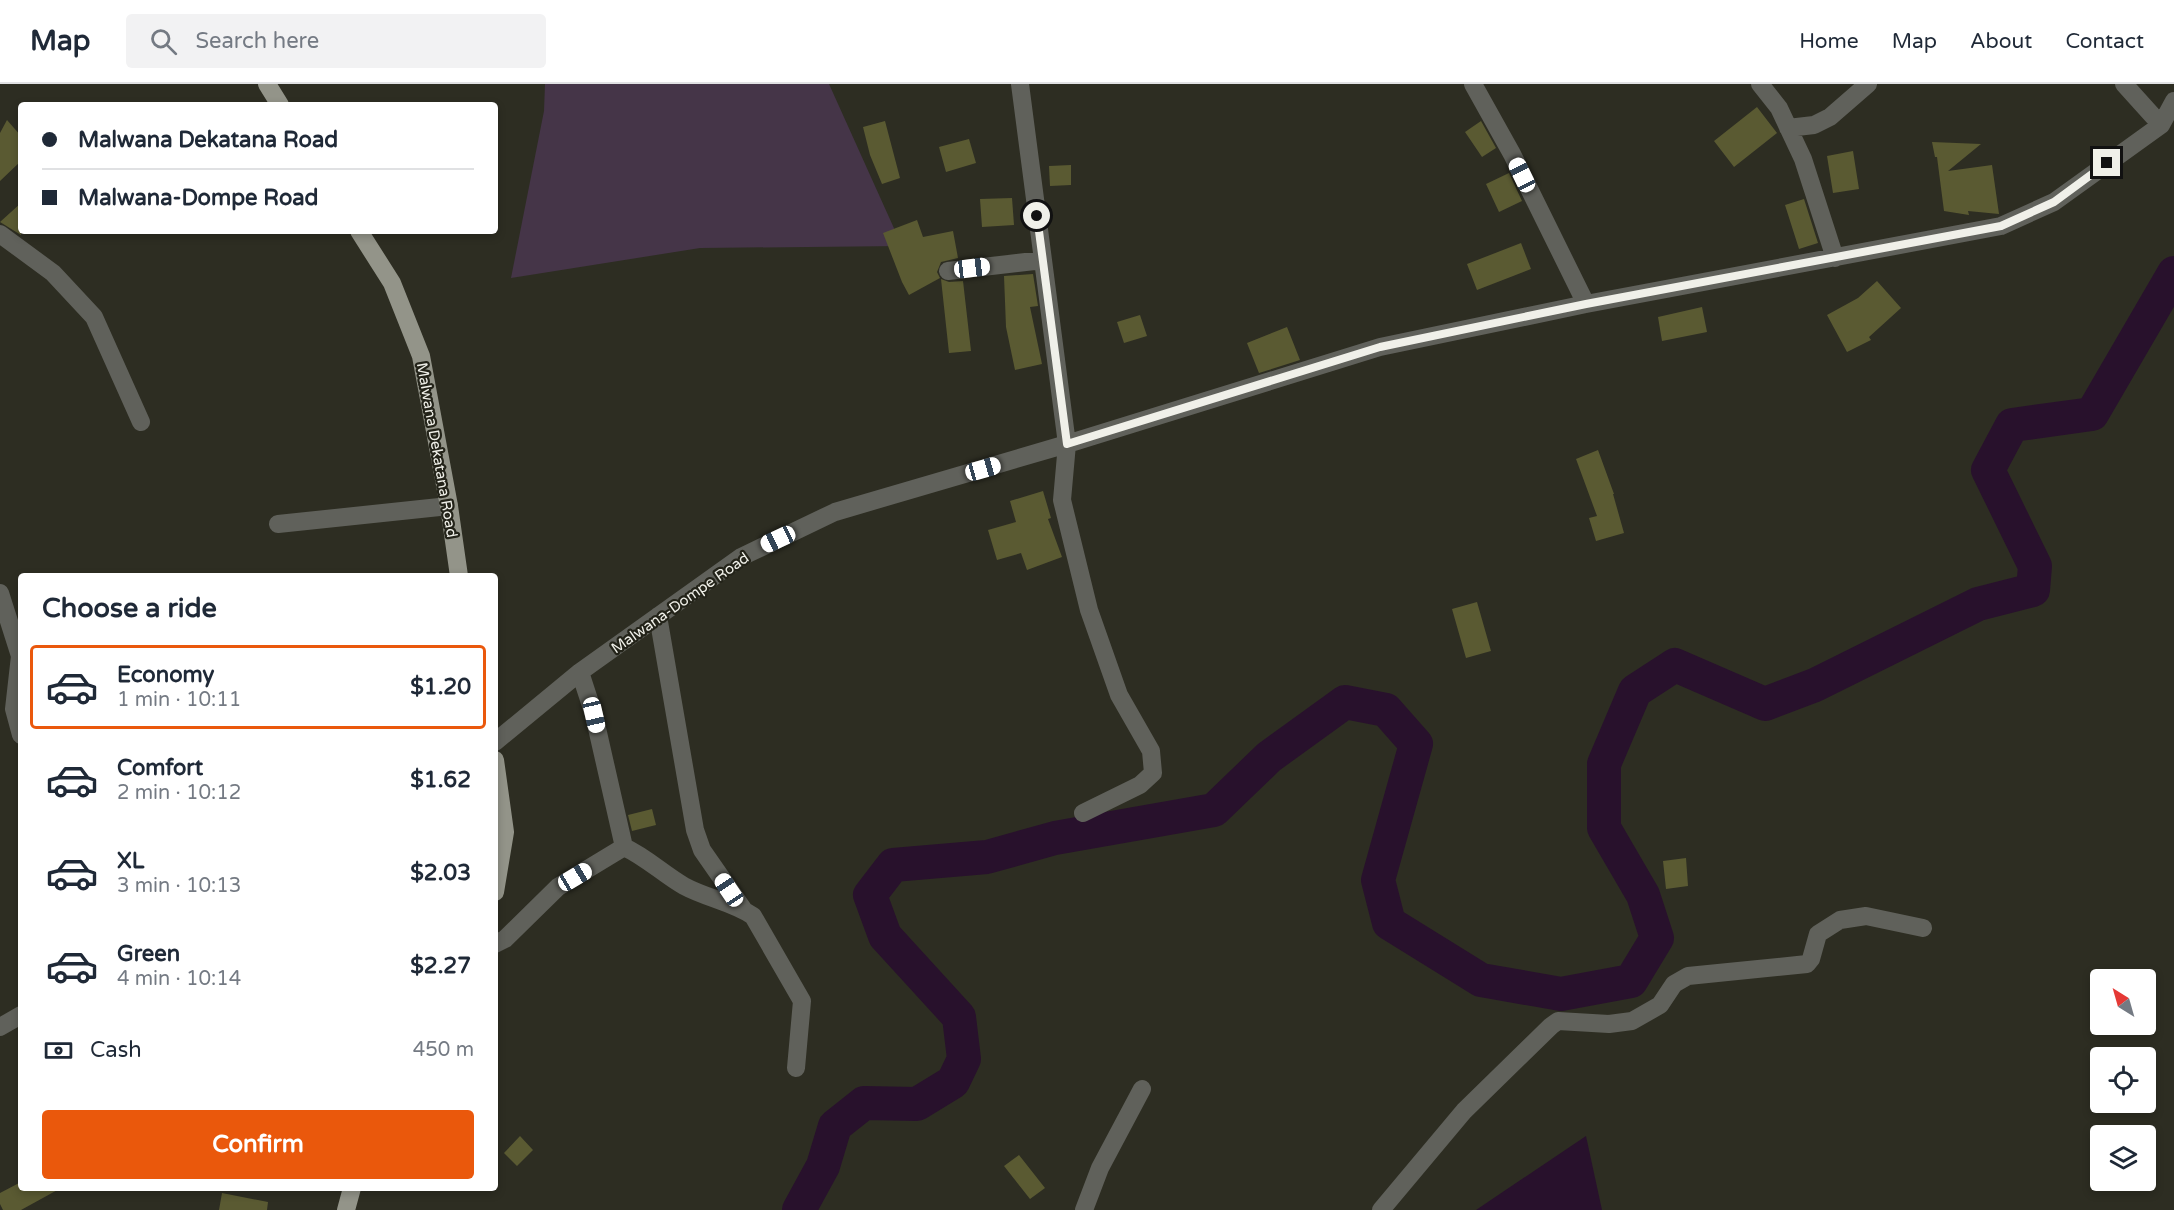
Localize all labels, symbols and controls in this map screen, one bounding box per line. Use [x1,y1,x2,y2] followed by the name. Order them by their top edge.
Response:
[126,14,546,68] search box
[30,24,90,58] text: Map
[147,25,180,58] icon: search
[195,28,319,54] text: Search here
[1799,29,1859,54] text: Home
[1892,29,1937,54] text: Map
[1970,29,2032,54] text: About
[2065,29,2144,54] text: Contact
[78,127,338,153] text: Malwana Dekatana Road
[2093,149,2120,176] route end
[1506,155,1538,195] car
[78,185,319,211] text: Malwana-Dompe Road
[1023,202,1050,229] route start
[953,257,991,279] car
[413,361,461,539] street label: Malwana Dekatana Road
[963,455,1003,483] car
[758,523,798,555] car
[608,549,752,657] street label: Malwana-Dompe Road
[42,592,217,625] text: Choose a ride
[45,660,99,714] icon: car
[117,662,214,688] text: Economy
[410,674,471,700] text: $1.20
[117,688,241,712] text: 1 min · 10:11
[581,695,607,735] car
[45,753,99,807] icon: car
[117,755,203,781] text: Comfort
[410,767,471,793] text: $1.62
[117,781,241,805] text: 2 min · 10:12
[45,846,99,900] icon: car
[117,848,144,874] text: XL
[410,860,471,886] text: $2.03
[555,860,595,894] car
[711,870,747,910] car
[117,874,241,898] text: 3 min · 10:13
[45,939,99,993] icon: car
[117,941,180,967] text: Green
[410,953,471,979] text: $2.27
[117,967,241,991] text: 4 min · 10:14
[2090,969,2156,1035] north arrow
[2090,969,2156,1191] map controls
[42,1034,75,1067] icon: cash
[90,1037,142,1063] text: Cash
[413,1038,474,1062] text: 450 m
[2090,1047,2156,1113] button: locate
[42,1110,474,1179] button: Confirm
[2090,1125,2156,1191] button: layers

